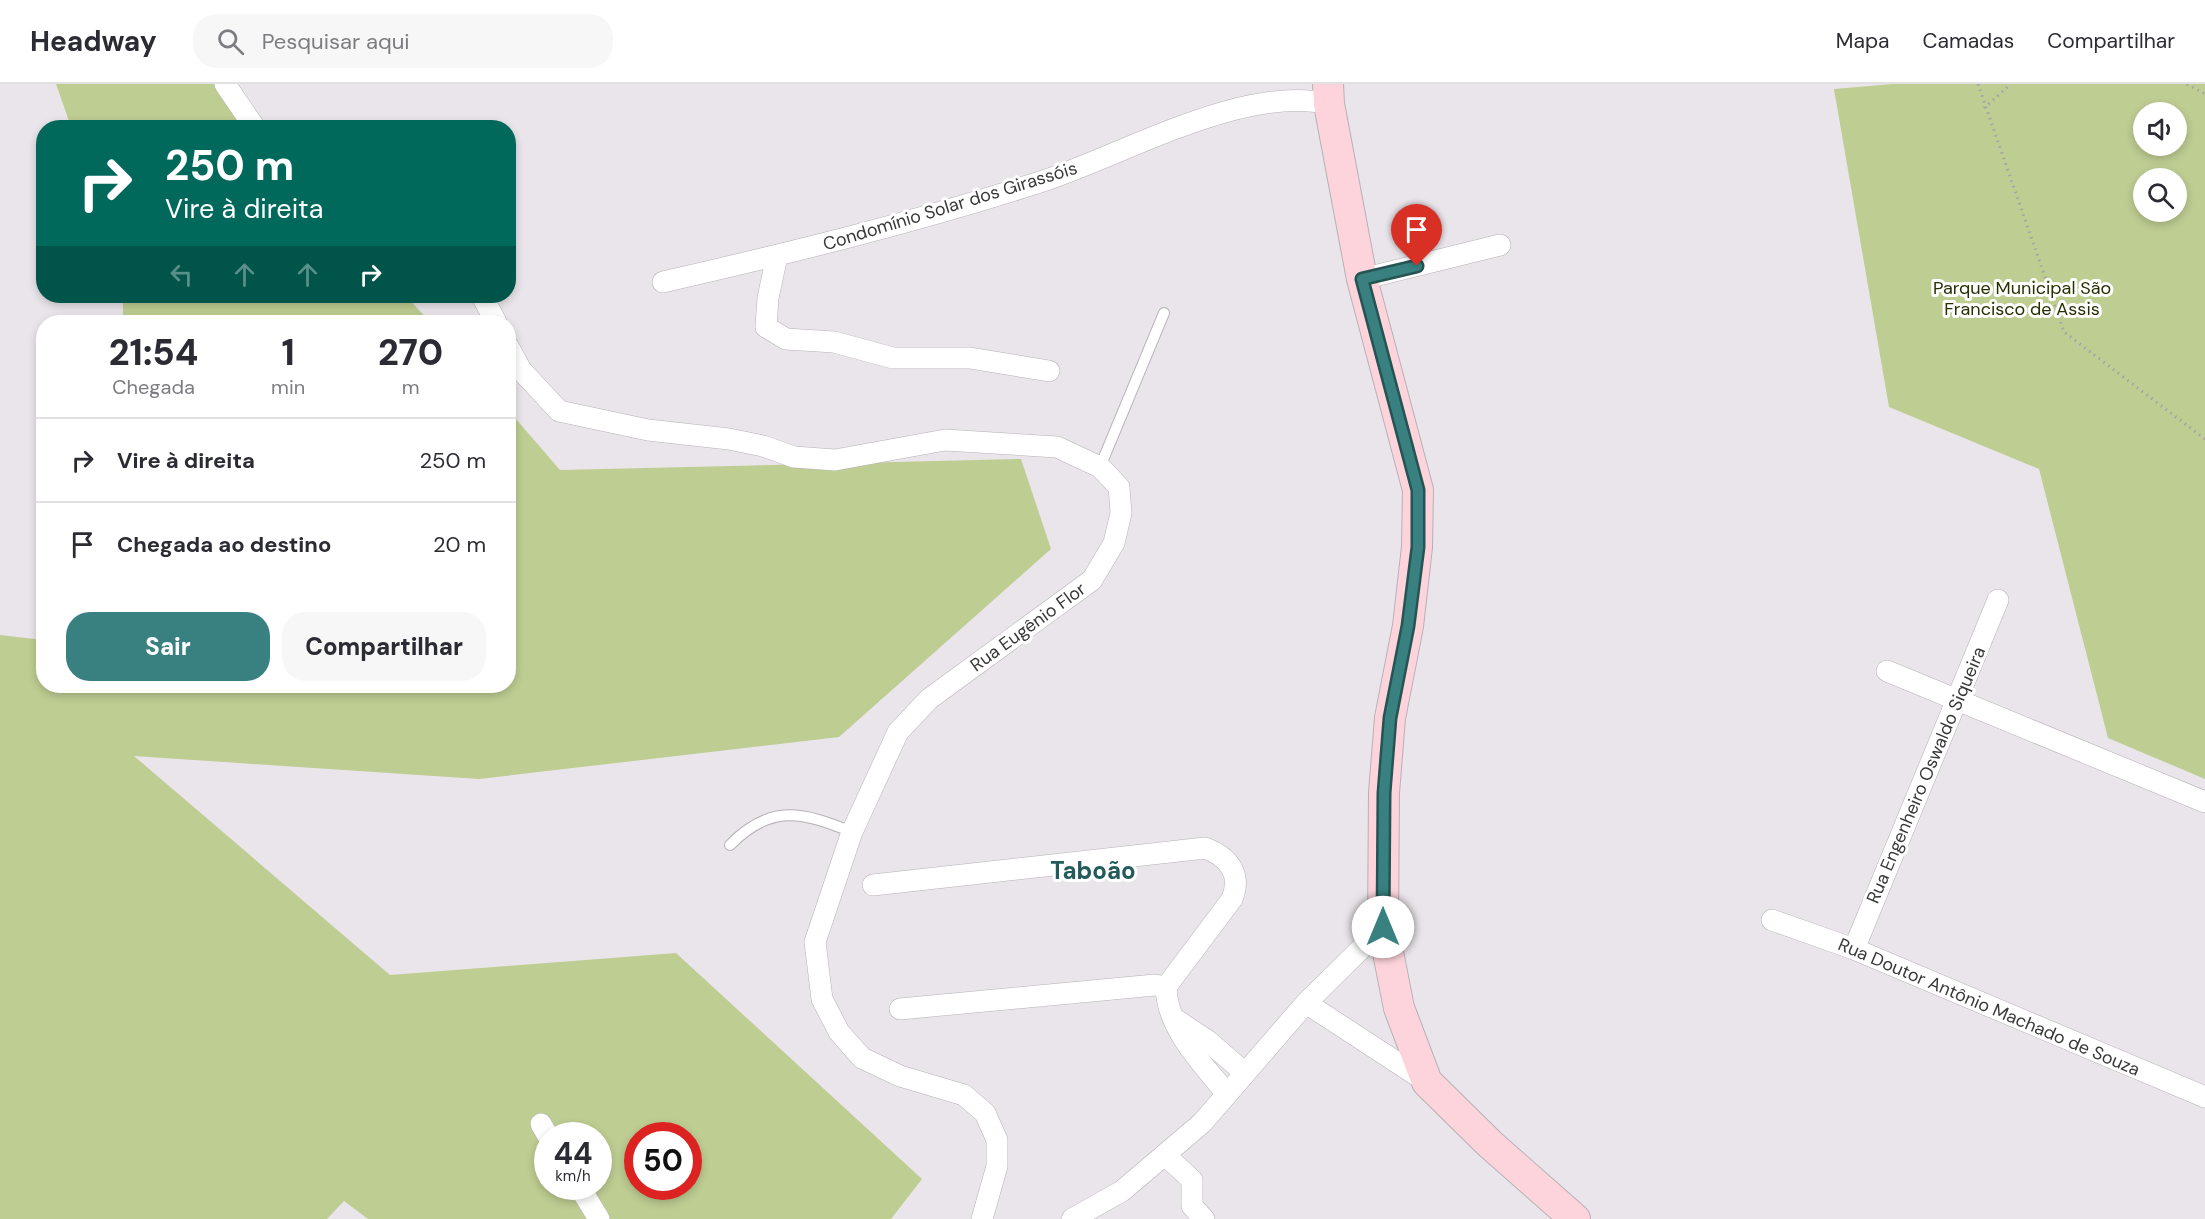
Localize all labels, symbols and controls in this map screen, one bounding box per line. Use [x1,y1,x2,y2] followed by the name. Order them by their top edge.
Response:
[193,14,613,68] search box
[30,23,157,60] text: Headway
[214,25,247,58] icon: search
[262,27,410,56] text: Pesquisar aqui
[1836,27,1889,55] text: Mapa
[1922,27,2014,55] text: Camadas
[2047,27,2175,55] text: Compartilhar
[2133,102,2187,222] map controls
[2133,102,2187,156] button: sound
[165,138,294,193] text: 250 m
[66,144,144,222] icon: right
[820,156,1080,256] street label: Condomínio Solar dos Girassóis
[2133,168,2187,222] button: search
[165,191,323,226] text: Vire à direita
[1391,204,1442,266] pin
[1400,213,1433,246] icon: arrive
[165,258,198,291] icon: left
[228,258,261,291] icon: ahead
[291,258,324,291] icon: ahead
[354,258,387,291] icon: right
[1933,276,2111,321] park label: Parque Municipal São Francisco de Assis
[109,329,198,376] text: 21:54
[282,329,295,376] text: 1
[378,329,443,376] text: 270
[112,374,195,400] text: Chegada
[271,374,305,400] text: min
[402,374,420,400] text: m
[66,444,99,477] icon: right
[117,446,255,475] text: Vire à direita
[419,446,486,475] text: 250 m
[66,528,99,561] icon: arrive
[117,530,331,559] text: Chegada ao destino
[433,530,486,559] text: 20 m
[965,577,1091,677] street label: Rua Eugênio Flor
[66,612,270,681] button: Sair
[282,612,486,681] button: Compartilhar
[1861,643,1991,907] street label: Rua Engenheiro Oswaldo Siqueira
[1050,855,1136,886] district label: Taboão
[1351,895,1415,959] position arrow
[1834,932,2144,1082] street label: Rua Doutor Antônio Machado de Souza
[624,1122,702,1200] speed limit sign: 50
[554,1134,593,1173] text: 44
[555,1166,591,1186] text: km/h

